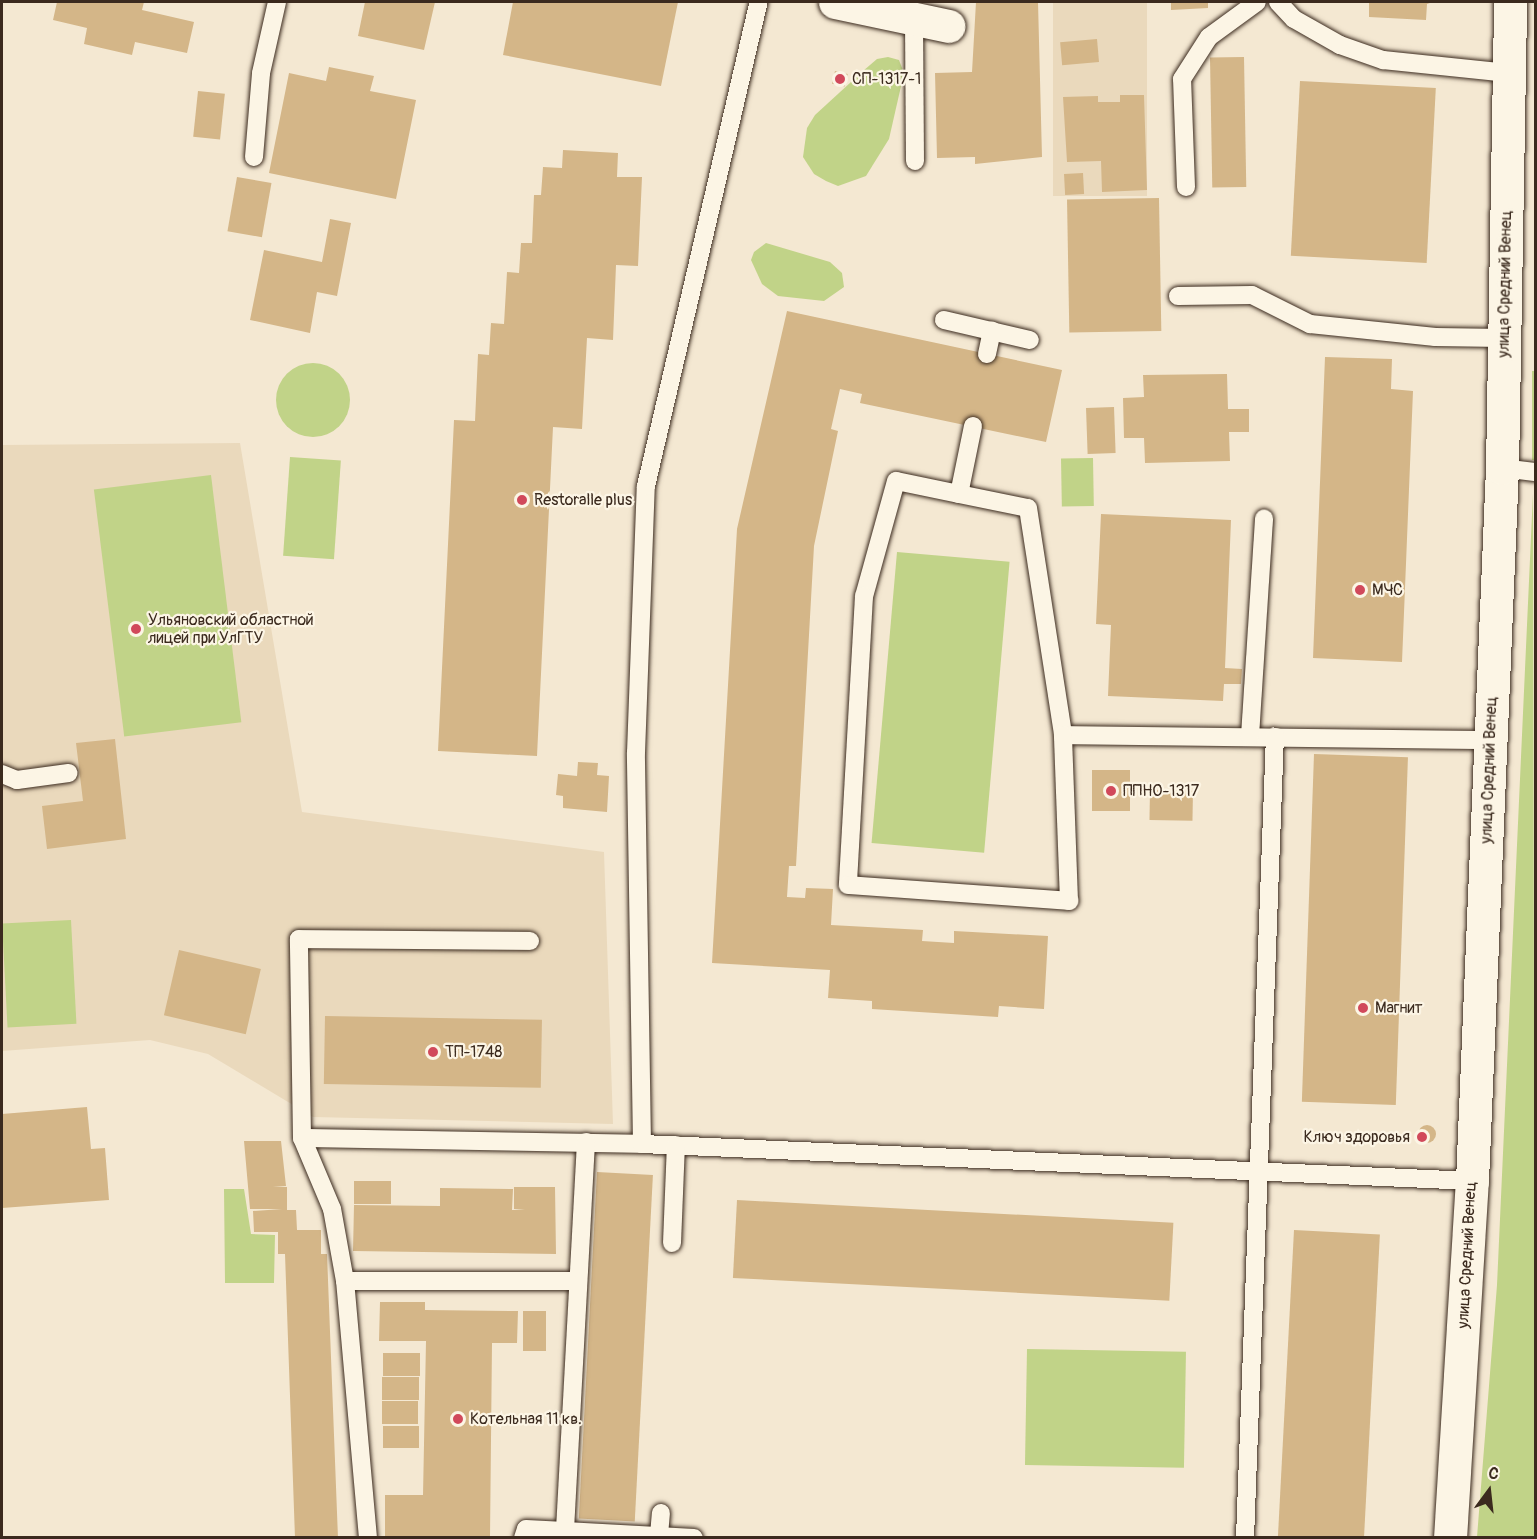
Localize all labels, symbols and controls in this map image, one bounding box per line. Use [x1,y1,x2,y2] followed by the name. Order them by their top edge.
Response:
[852,69,921,89] place label: СП-1317-1
[833,72,847,86] marker: СП-1317-1
[1494,210,1516,358] street label: улица Средний Венец
[534,490,632,510] place label: Restoralle plus
[515,493,529,507] marker: Restoralle plus
[1372,580,1403,600] place label: МЧС
[1353,583,1367,597] marker: МЧС
[148,610,314,648] place label: Ульяновский областной лицей при УлГТУ
[129,622,143,636] marker: Ульяновский областной лицей при УлГТУ
[1477,696,1501,844] street label: улица Средний Венец
[1123,781,1199,801] place label: ППНО-1317
[1104,784,1118,798] marker: ППНО-1317
[1375,998,1423,1018] place label: Магнит
[1356,1001,1370,1015] marker: Магнит
[445,1042,502,1062] place label: ТП-1748
[426,1045,440,1059] marker: ТП-1748
[1304,1127,1410,1147] place label: Ключ здоровья
[1415,1130,1429,1144] marker: Ключ здоровья
[1454,1181,1480,1329] street label: улица Средний Венец
[470,1409,582,1429] place label: Котельная 11 кв.
[451,1412,465,1426] marker: Котельная 11 кв.
[1459,1461,1519,1521] north arrow
[1486,1463,1501,1485] text: С

